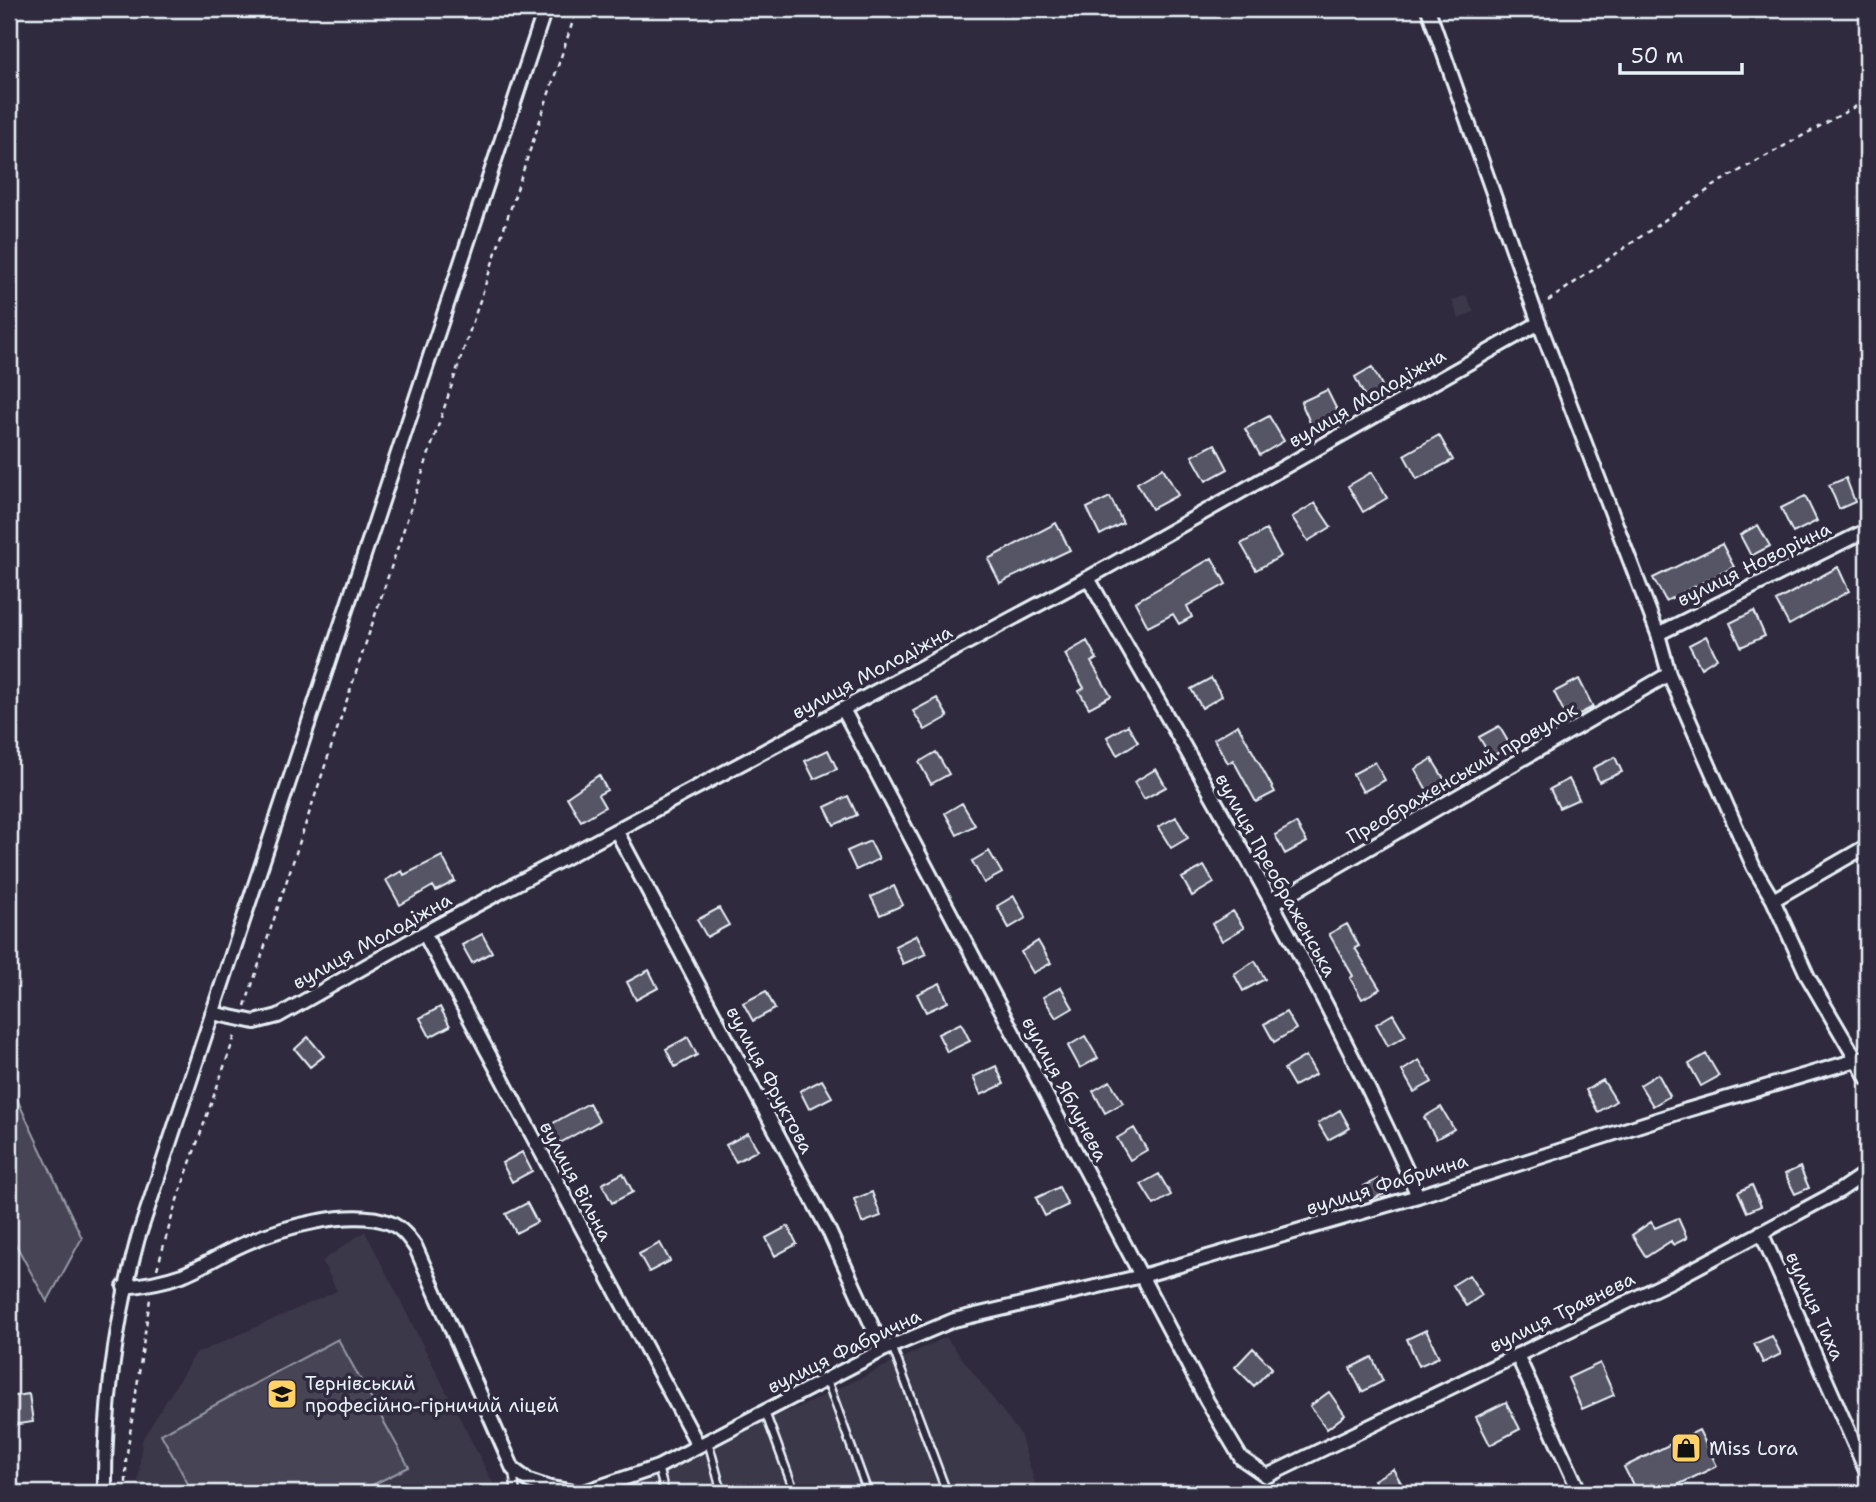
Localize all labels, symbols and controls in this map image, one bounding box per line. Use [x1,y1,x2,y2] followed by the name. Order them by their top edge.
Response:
[1620,32,1743,76] scale bar
[1631,42,1684,70] text: 50 m
[1284,343,1450,453] street label: вулиця Молодіжна
[1673,516,1835,612] street label: вулиця Новорічна
[788,619,957,725] street label: вулиця Молодіжна
[1342,697,1582,849] street label: Преображенський провулок
[1210,769,1343,981] street label: вулиця Преображенська
[288,887,456,995] street label: вулиця Молодіжна
[721,1002,820,1158] street label: вулиця Фруктова
[1016,1012,1114,1166] street label: вулиця Яблунева
[534,1117,618,1245] street label: вулиця Вільна
[1303,1147,1471,1220] street label: вулиця Фабрична
[1780,1248,1850,1364] street label: вулиця Тиха
[1485,1266,1639,1358] street label: вулиця Травнева
[763,1303,925,1399] street label: вулиця Фабрична
[305,1371,559,1418] place label: Тернівський професійно-гірничий ліцей
[265,1377,299,1411] school or university icon: Тернівський професійно-гірничий ліцей
[1669,1431,1703,1465] shop icon: Miss Lora
[1709,1436,1798,1461] place label: Miss Lora

